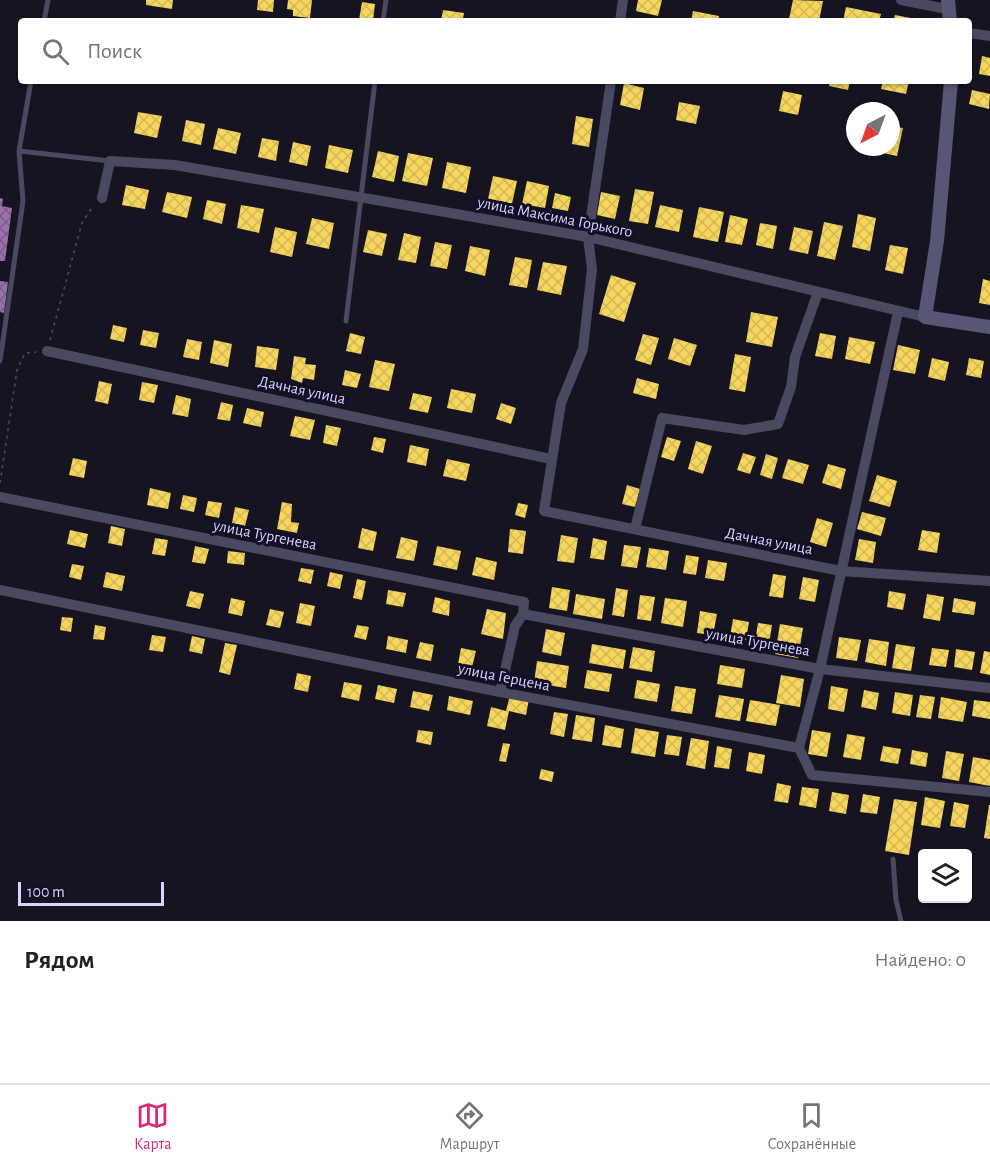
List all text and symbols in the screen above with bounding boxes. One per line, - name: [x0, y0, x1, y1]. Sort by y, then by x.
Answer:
- search box: [18, 18, 972, 84]
- icon: search: [39, 35, 72, 68]
- text: Поиск: [87, 40, 142, 62]
- north arrow: [846, 102, 900, 156]
- street label: улица Максима Горького: [475, 194, 634, 241]
- street label: Дачная улица: [257, 373, 347, 408]
- street label: улица Тургенева: [211, 517, 318, 554]
- street label: Дачная улица: [724, 525, 814, 558]
- street label: улица Тургенева: [704, 625, 811, 660]
- street label: улица Герцена: [456, 660, 551, 695]
- map controls: [918, 849, 972, 903]
- button: layers: [918, 849, 972, 903]
- scale bar: [18, 879, 164, 906]
- text: 100 m: [27, 884, 65, 900]
- text: Рядом: [24, 947, 95, 973]
- text: Найдено: 0: [875, 950, 966, 970]
- tab: Карта: [134, 1099, 172, 1154]
- tab: Маршрут: [440, 1099, 500, 1154]
- tab: Сохранённые: [768, 1099, 856, 1154]

